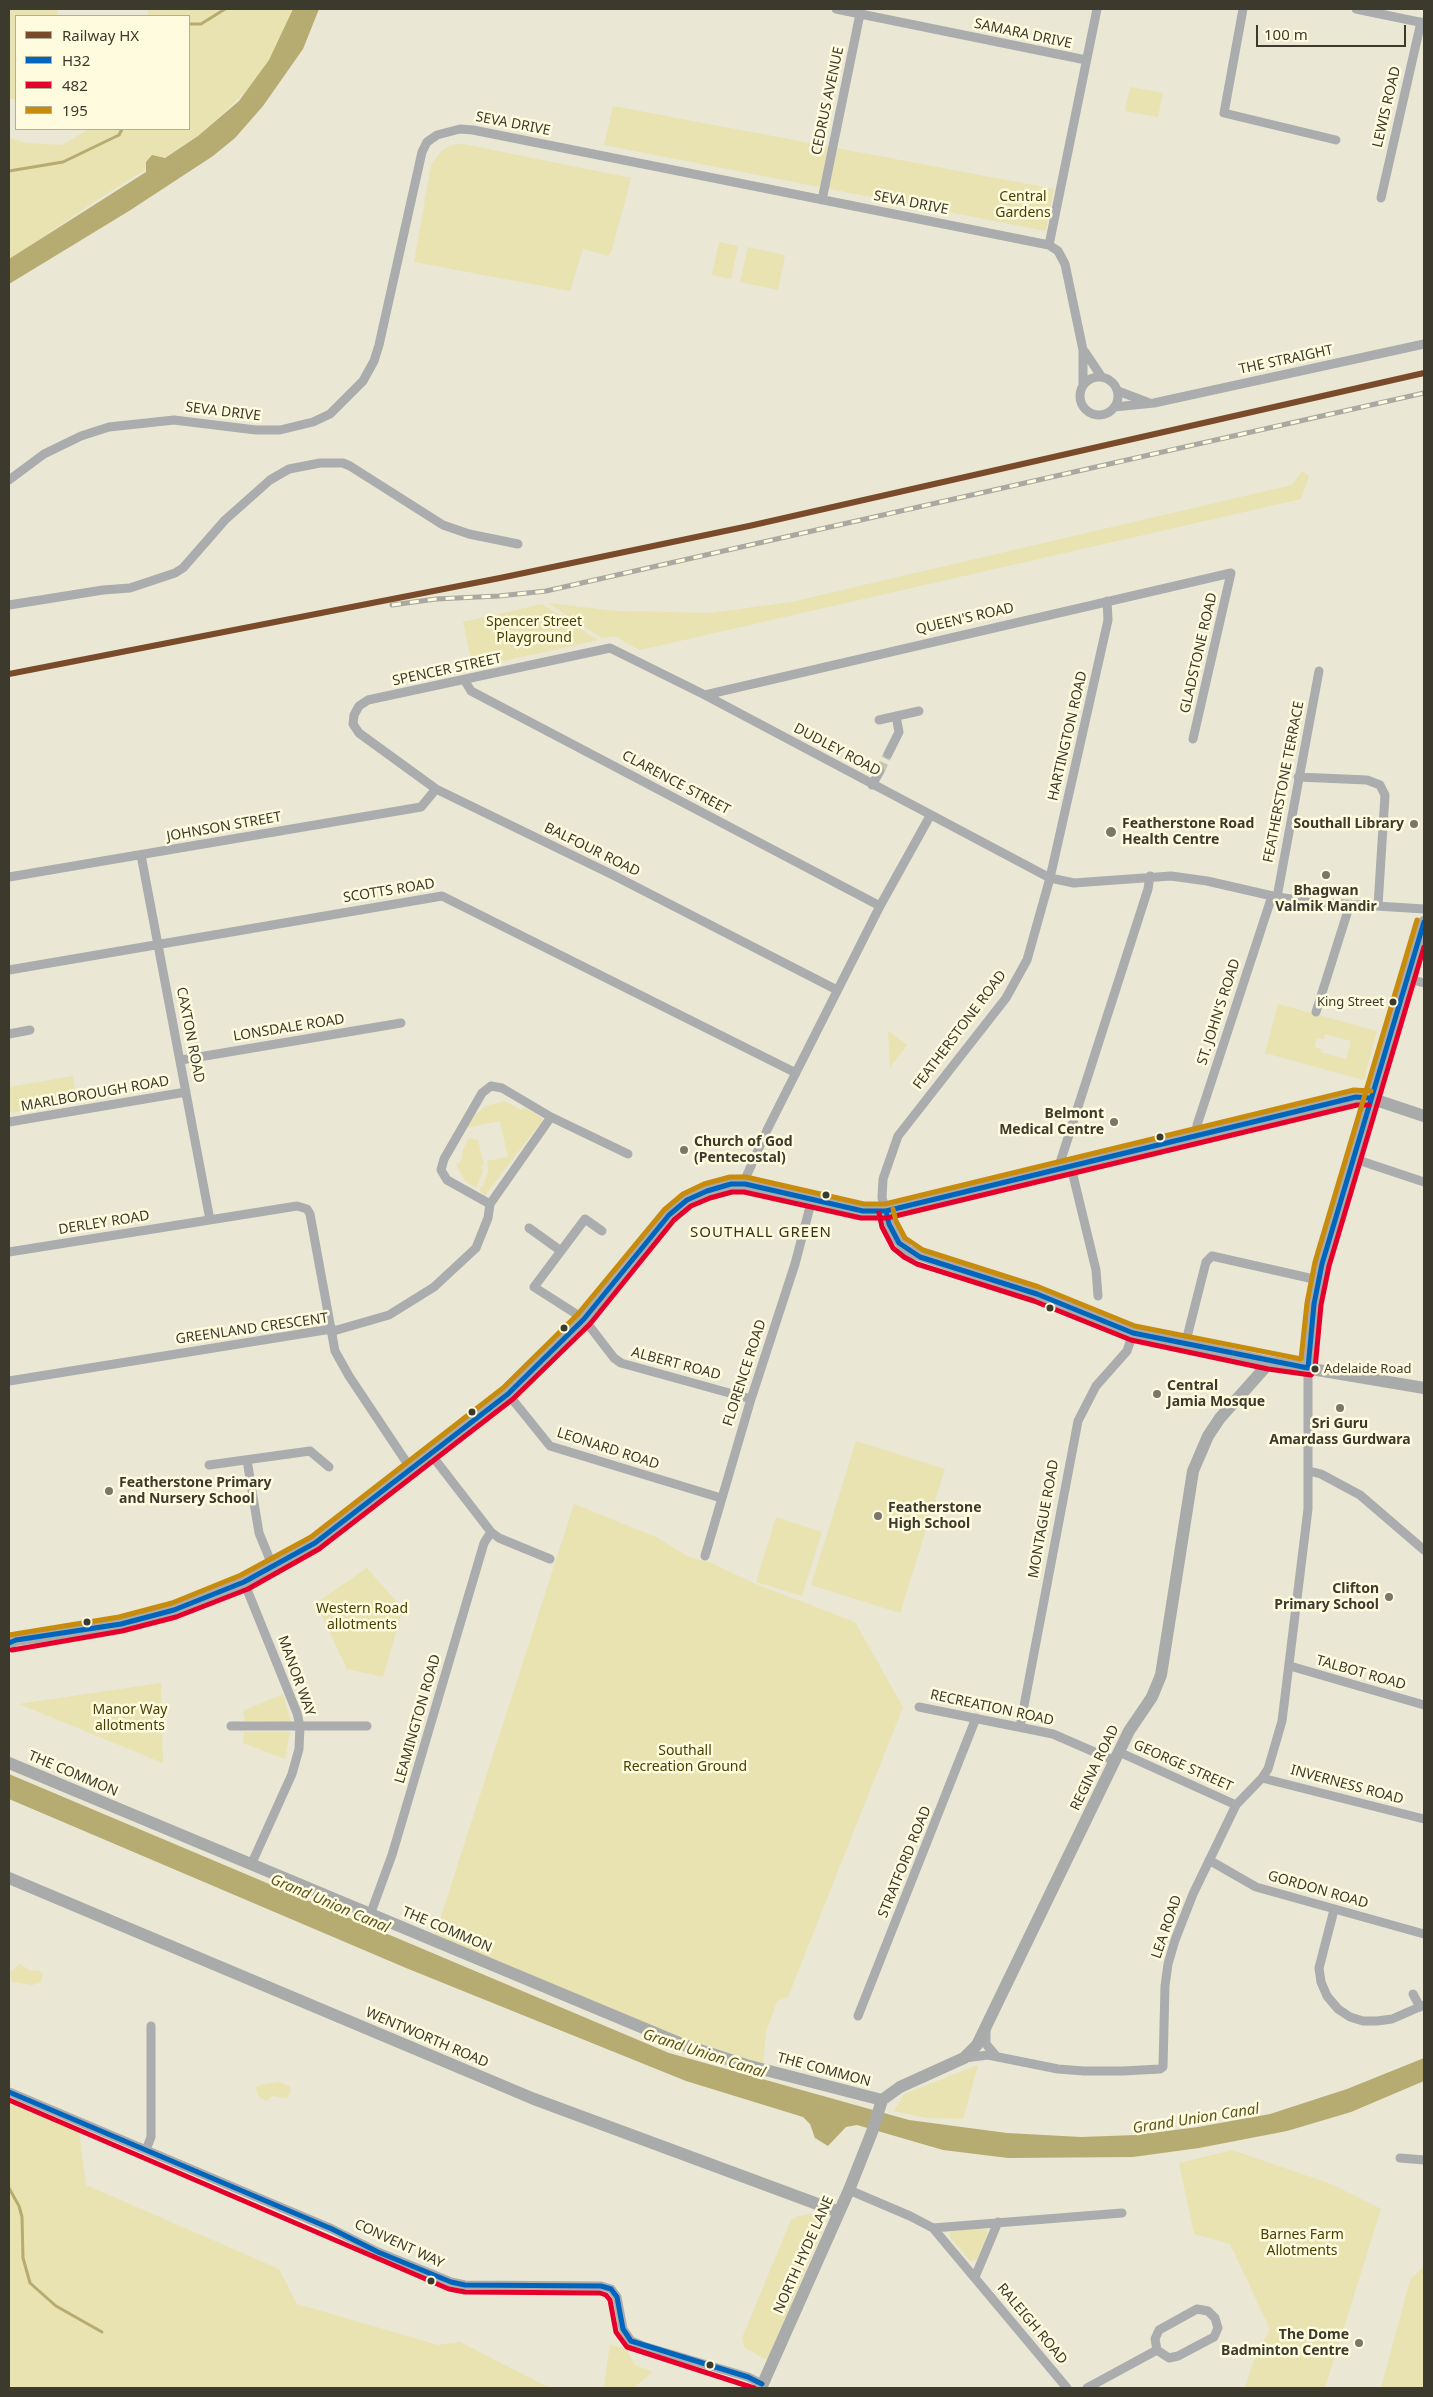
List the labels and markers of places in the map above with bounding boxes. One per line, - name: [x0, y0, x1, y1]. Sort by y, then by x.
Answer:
- place label: Featherstone Road Health Centre: [1122, 816, 1254, 849]
- place label: Southall Library: [1293, 816, 1404, 832]
- marker: Southall Library: [1408, 818, 1420, 830]
- marker: Featherstone Road Health Centre: [1104, 825, 1118, 839]
- marker: Bhagwan Valmik Mandir: [1320, 869, 1332, 881]
- place label: Bhagwan Valmik Mandir: [1275, 883, 1377, 916]
- place label: King Street: [1317, 994, 1384, 1010]
- marker: King Street: [1388, 997, 1398, 1007]
- place label: Belmont Medical Centre: [999, 1106, 1104, 1138]
- marker: Belmont Medical Centre: [1108, 1116, 1120, 1128]
- unlabelled marker: [1155, 1132, 1165, 1142]
- place label: Church of God (Pentecostal): [694, 1134, 793, 1166]
- marker: Church of God (Pentecostal): [678, 1144, 690, 1156]
- unlabelled marker: [821, 1190, 831, 1200]
- unlabelled marker: [1045, 1303, 1055, 1313]
- unlabelled marker: [559, 1323, 569, 1333]
- place label: Adelaide Road: [1324, 1361, 1412, 1377]
- marker: Adelaide Road: [1310, 1364, 1320, 1374]
- place label: Central Jamia Mosque: [1167, 1378, 1265, 1410]
- marker: Central Jamia Mosque: [1151, 1388, 1163, 1400]
- marker: Sri Guru Amardass Gurdwara: [1334, 1402, 1346, 1414]
- unlabelled marker: [467, 1407, 477, 1417]
- place label: Sri Guru Amardass Gurdwara: [1269, 1416, 1411, 1448]
- place label: Featherstone Primary and Nursery School: [119, 1475, 272, 1508]
- marker: Featherstone Primary and Nursery School: [103, 1485, 115, 1497]
- place label: Featherstone High School: [888, 1500, 982, 1532]
- marker: Featherstone High School: [872, 1510, 884, 1522]
- place label: Clifton Primary School: [1274, 1581, 1379, 1614]
- marker: Clifton Primary School: [1383, 1591, 1395, 1603]
- unlabelled marker: [82, 1617, 92, 1627]
- unlabelled marker: [426, 2276, 436, 2286]
- place label: The Dome Badminton Centre: [1221, 2327, 1349, 2360]
- marker: The Dome Badminton Centre: [1353, 2337, 1365, 2349]
- unlabelled marker: [705, 2360, 715, 2370]

